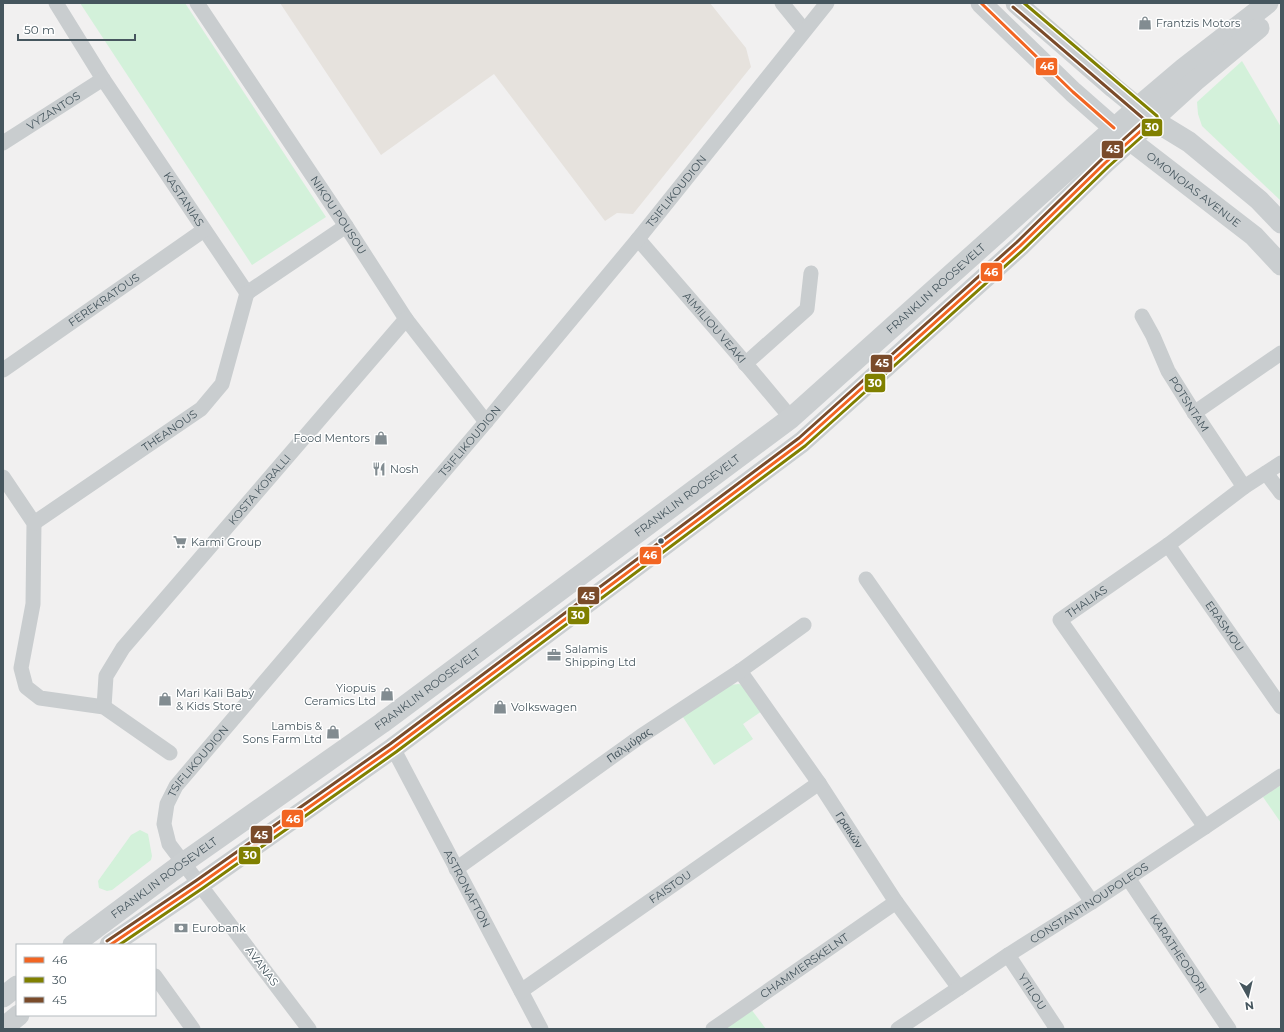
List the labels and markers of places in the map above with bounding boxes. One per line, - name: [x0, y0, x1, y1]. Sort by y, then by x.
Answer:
- shop icon: Frantzis Motors: [1137, 15, 1153, 31]
- place label: Frantzis Motors: [1156, 16, 1241, 30]
- shop icon: Food Mentors: [373, 430, 389, 446]
- place label: Food Mentors: [294, 431, 371, 445]
- restaurant icon: Nosh: [371, 461, 387, 477]
- place label: Nosh: [390, 462, 419, 476]
- supermarket icon: Karmi Group: [172, 534, 188, 550]
- place label: Karmi Group: [191, 535, 262, 549]
- unlabelled marker: [656, 536, 666, 546]
- place label: Salamis Shipping Ltd: [565, 642, 636, 669]
- office icon: Salamis Shipping Ltd: [546, 647, 562, 663]
- place label: Yiopuis Ceramics Ltd: [304, 681, 377, 708]
- place label: Mari Kali Baby & Kids Store: [176, 686, 254, 713]
- shop icon: Yiopuis Ceramics Ltd: [379, 686, 395, 702]
- shop icon: Mari Kali Baby & Kids Store: [157, 691, 173, 707]
- shop icon: Volkswagen: [492, 699, 508, 715]
- place label: Volkswagen: [511, 700, 577, 714]
- place label: Lambis & Sons Farm Ltd: [242, 719, 323, 746]
- shop icon: Lambis & Sons Farm Ltd: [325, 724, 341, 740]
- bank icon: Eurobank: [173, 920, 189, 936]
- place label: Eurobank: [192, 921, 246, 935]

